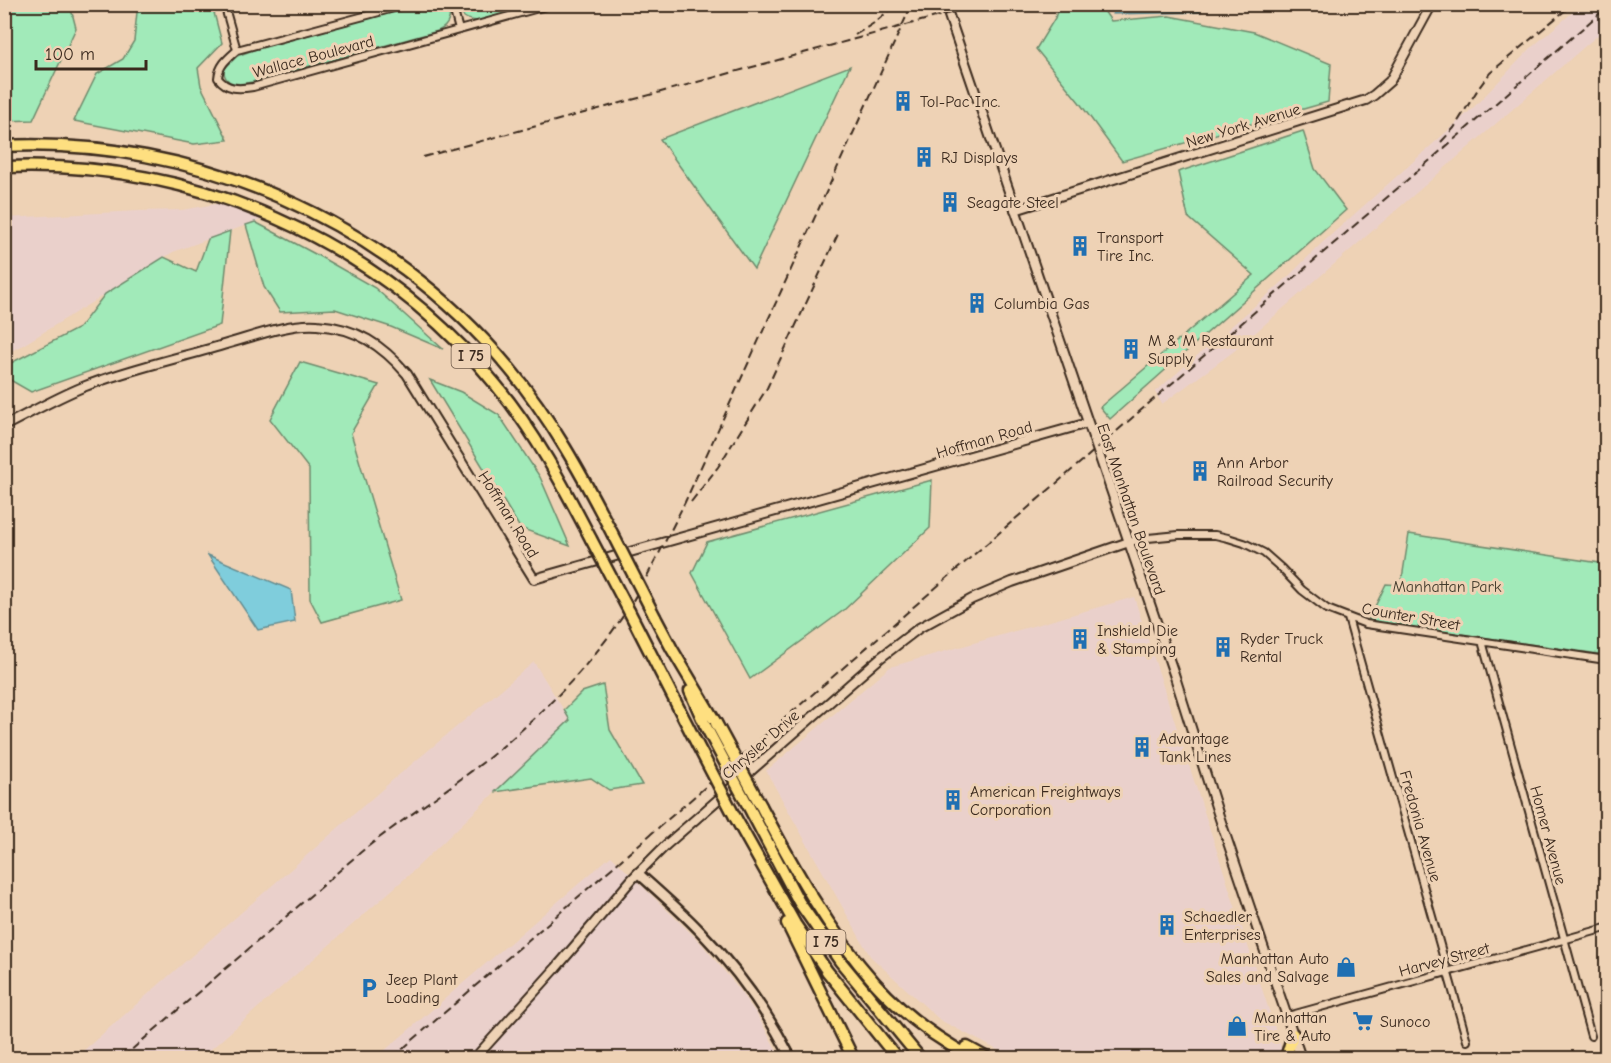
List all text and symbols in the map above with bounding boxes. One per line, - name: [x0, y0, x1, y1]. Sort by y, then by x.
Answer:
- street label: Wallace Boulevard: [251, 32, 376, 82]
- scale bar: [36, 33, 146, 71]
- text: 100 m: [45, 44, 95, 65]
- building icon: Tol-Pac Inc.: [891, 89, 915, 113]
- place label: Tol-Pac Inc.: [920, 93, 1000, 111]
- street label: New York Avenue: [1184, 100, 1303, 152]
- building icon: RJ Displays: [912, 145, 936, 169]
- place label: RJ Displays: [941, 149, 1018, 167]
- building icon: Seagate Steel: [938, 190, 962, 214]
- place label: Seagate Steel: [967, 194, 1059, 212]
- place label: Transport Tire Inc.: [1097, 229, 1163, 265]
- building icon: Transport Tire Inc.: [1068, 234, 1092, 258]
- building icon: Columbia Gas: [965, 291, 989, 315]
- place label: Columbia Gas: [994, 295, 1090, 313]
- place label: M & M Restaurant Supply: [1148, 332, 1274, 368]
- building icon: M & M Restaurant Supply: [1119, 337, 1143, 361]
- road number: I 75: [452, 344, 490, 368]
- street label: Hoffman Road: [934, 418, 1034, 462]
- street label: East Manhattan Boulevard: [1093, 421, 1169, 597]
- place label: Ann Arbor Railroad Security: [1217, 454, 1334, 490]
- building icon: Ann Arbor Railroad Security: [1188, 459, 1212, 483]
- street label: Hoffman Road: [474, 468, 542, 561]
- park label: Manhattan Park: [1392, 578, 1502, 596]
- street label: Counter Street: [1360, 600, 1462, 635]
- place label: Inshield Die & Stamping: [1097, 622, 1178, 658]
- building icon: Inshield Die & Stamping: [1068, 627, 1092, 651]
- place label: Ryder Truck Rental: [1240, 630, 1323, 666]
- building icon: Ryder Truck Rental: [1211, 635, 1235, 659]
- street label: Chrysler Drive: [718, 706, 803, 783]
- place label: Advantage Tank Lines: [1159, 730, 1232, 766]
- building icon: Advantage Tank Lines: [1130, 735, 1154, 759]
- street label: Fredonia Avenue: [1396, 768, 1445, 884]
- place label: American Freightways Corporation: [970, 783, 1121, 819]
- street label: Homer Avenue: [1526, 784, 1570, 887]
- building icon: American Freightways Corporation: [941, 788, 965, 812]
- place label: Schaedler Enterprises: [1184, 908, 1261, 944]
- building icon: Schaedler Enterprises: [1155, 913, 1179, 937]
- road number: I 75: [806, 930, 846, 954]
- street label: Harvey Street: [1397, 939, 1492, 981]
- place label: Manhattan Auto Sales and Salvage: [1206, 950, 1329, 986]
- shop icon: Manhattan Auto Sales and Salvage: [1334, 955, 1358, 979]
- place label: Jeep Plant Loading: [386, 971, 458, 1007]
- parking icon: Jeep Plant Loading: [357, 976, 381, 1000]
- place label: Manhattan Tire & Auto: [1254, 1009, 1331, 1045]
- supermarket icon: Sunoco: [1351, 1009, 1375, 1033]
- place label: Sunoco: [1380, 1013, 1431, 1031]
- shop icon: Manhattan Tire & Auto: [1225, 1014, 1249, 1038]

